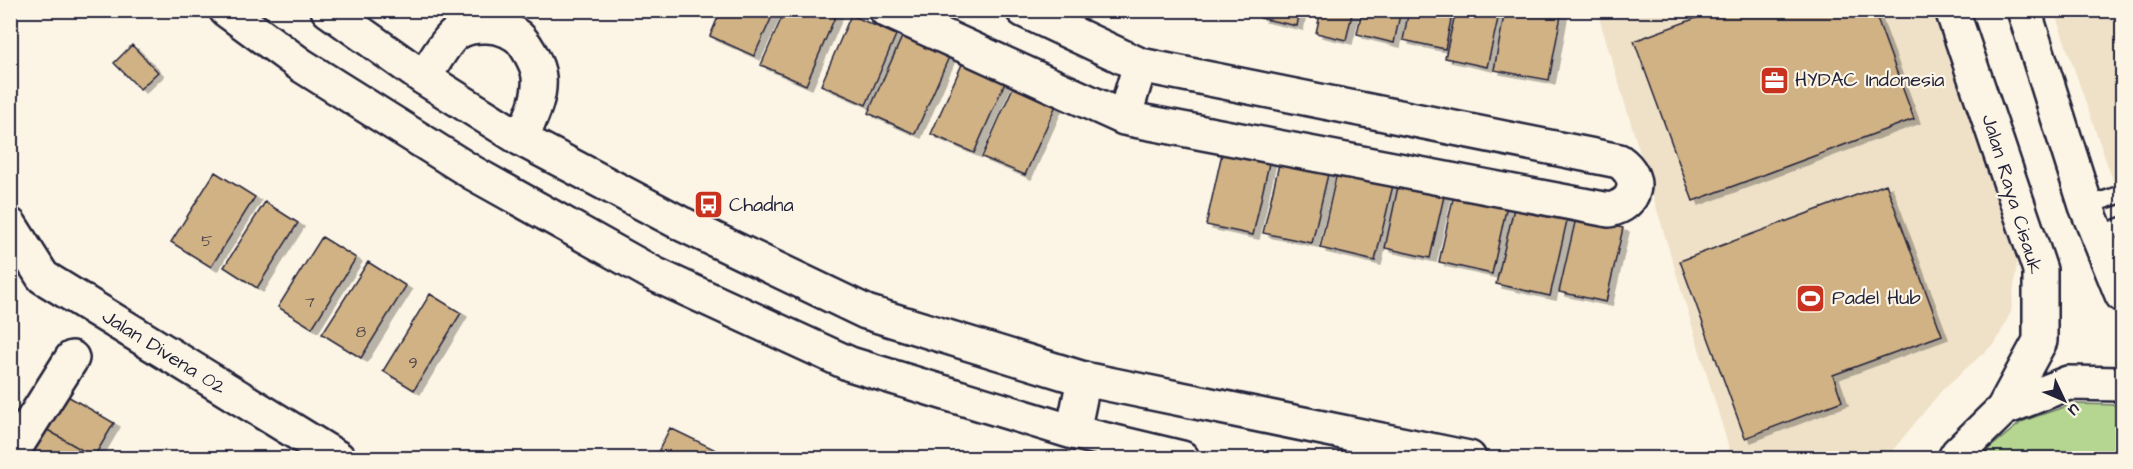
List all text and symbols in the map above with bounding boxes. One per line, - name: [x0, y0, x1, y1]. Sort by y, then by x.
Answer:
- office icon: HYDAC Indonesia: [1758, 64, 1790, 96]
- place label: HYDAC Indonesia: [1795, 66, 1944, 94]
- street label: Jalan Raya Cisauk: [1973, 111, 2050, 278]
- bus stop icon: Chadna: [692, 189, 724, 221]
- place label: Chadna: [729, 191, 794, 219]
- house number: 5: [201, 230, 213, 252]
- sports icon: Padel Hub: [1795, 282, 1827, 314]
- place label: Padel Hub: [1832, 284, 1921, 312]
- house number: 7: [305, 291, 315, 313]
- street label: Jalan Divena 02: [97, 303, 232, 402]
- house number: 8: [356, 321, 366, 343]
- house number: 9: [408, 352, 418, 374]
- north arrow: [2034, 370, 2094, 430]
- text: U: [2063, 399, 2085, 421]

